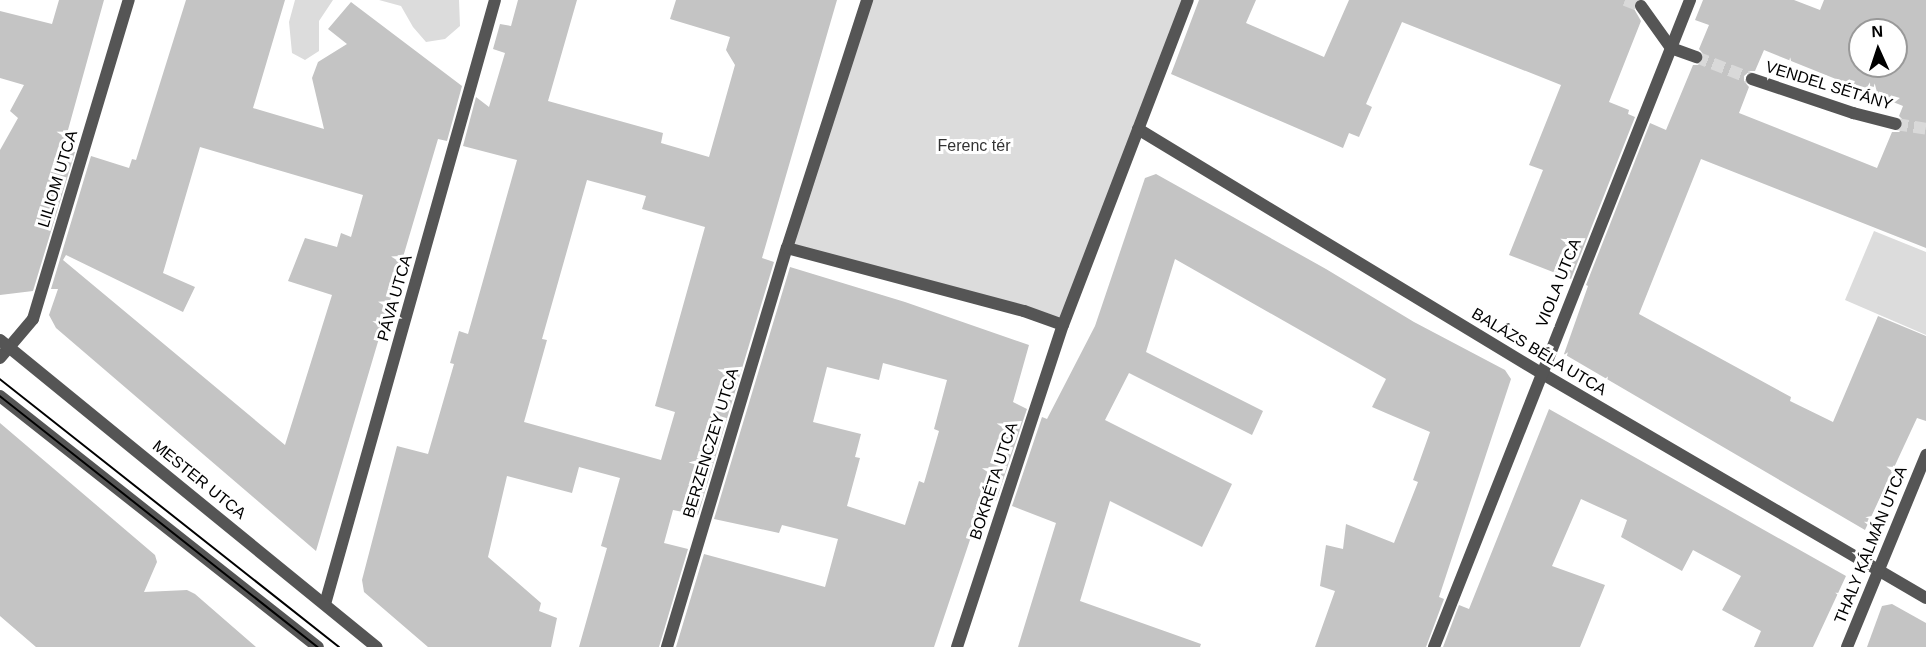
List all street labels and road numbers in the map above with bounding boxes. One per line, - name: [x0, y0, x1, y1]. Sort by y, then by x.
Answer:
- street label: VENDEL SÉTÁNY: [1763, 57, 1895, 115]
- street label: LILIOM UTCA: [34, 128, 82, 230]
- street label: VIOLA UTCA: [1532, 235, 1586, 331]
- street label: PÁVA UTCA: [373, 252, 417, 344]
- street label: BALÁZS BÉLA UTCA: [1468, 304, 1610, 400]
- street label: BERZENCZEY UTCA: [679, 366, 743, 520]
- street label: BOKRÉTA UTCA: [966, 419, 1022, 543]
- street label: MESTER UTCA: [148, 436, 250, 524]
- street label: THALY KÁLMÁN UTCA: [1831, 463, 1911, 627]

